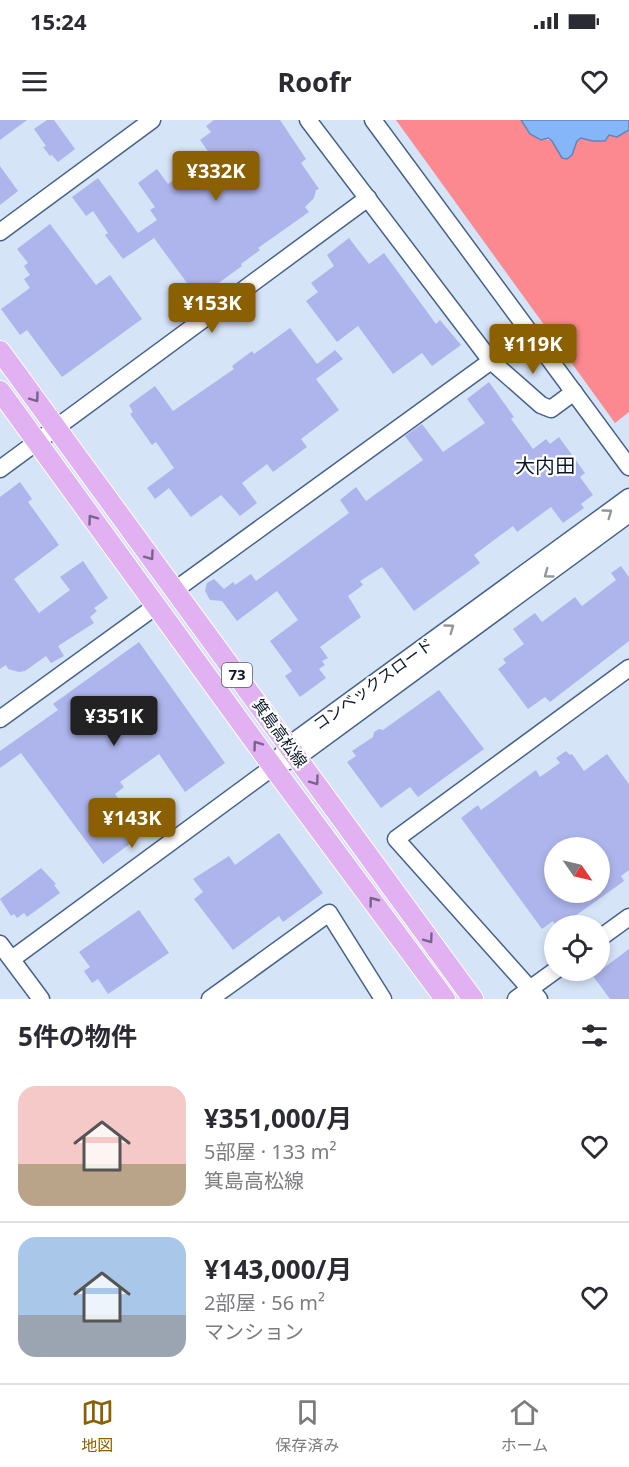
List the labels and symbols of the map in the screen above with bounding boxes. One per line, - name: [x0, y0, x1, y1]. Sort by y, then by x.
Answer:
- pin: ¥332K: [174, 151, 258, 202]
- pin: ¥153K: [170, 283, 254, 334]
- pin: ¥119K: [491, 324, 575, 375]
- one-way arrow: [27, 392, 38, 403]
- district label: 大内田: [515, 452, 575, 479]
- one-way arrow: [601, 509, 612, 520]
- one-way arrow: [89, 515, 100, 526]
- one-way arrow: [143, 549, 154, 560]
- one-way arrow: [543, 567, 554, 578]
- one-way arrow: [443, 624, 454, 635]
- street label: コンベックスロード: [308, 633, 438, 735]
- road number: 73: [222, 663, 252, 687]
- street label: 箕島高松線: [248, 694, 312, 772]
- pin: ¥351K: [72, 696, 156, 747]
- one-way arrow: [253, 740, 264, 751]
- one-way arrow: [308, 774, 319, 785]
- pin: ¥143K: [90, 798, 174, 849]
- north arrow: [544, 837, 610, 903]
- one-way arrow: [369, 897, 380, 908]
- one-way arrow: [422, 932, 433, 943]

